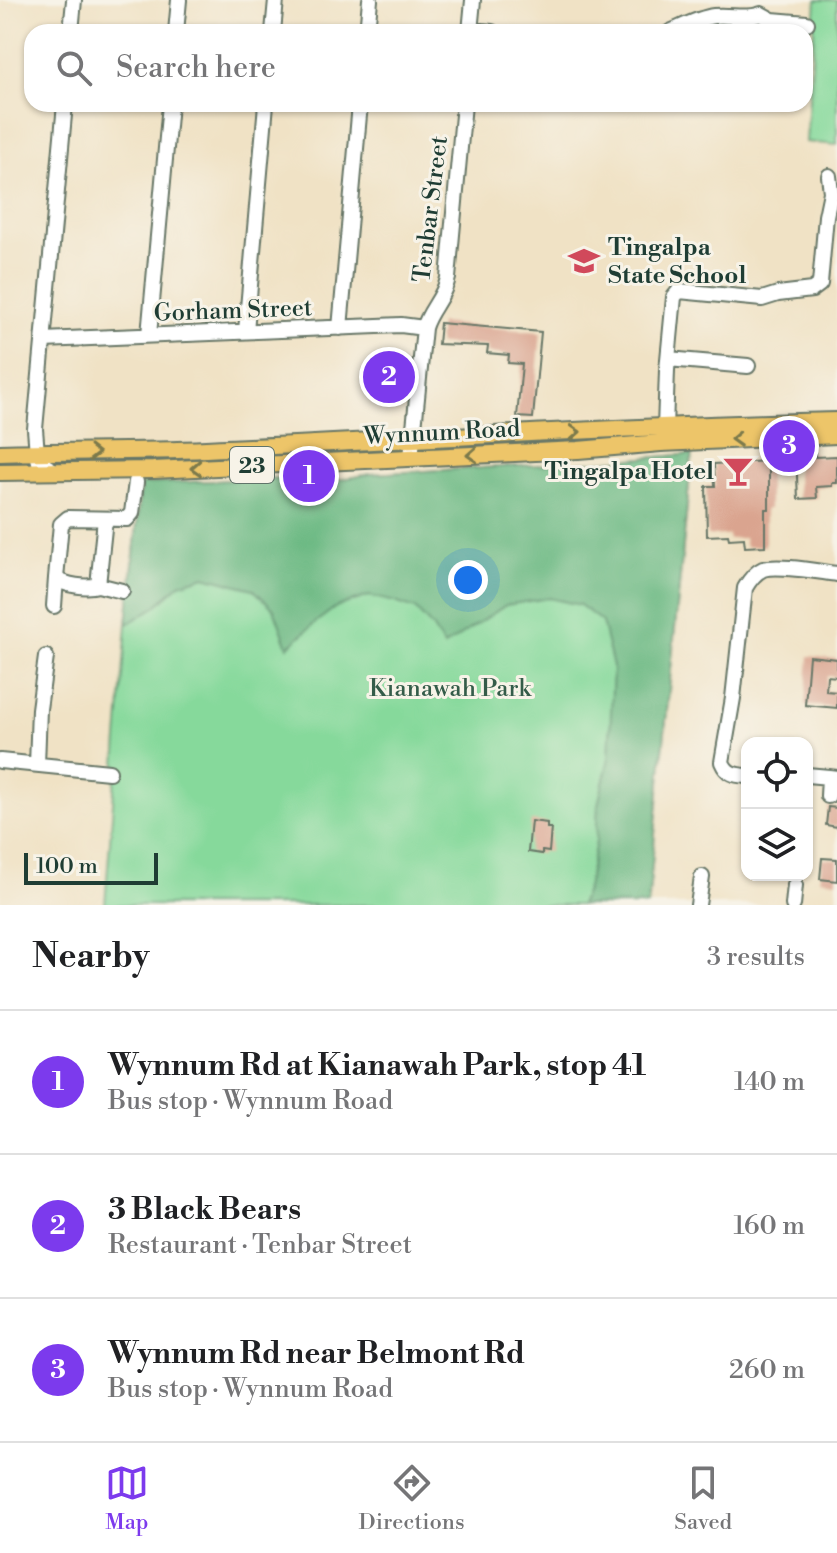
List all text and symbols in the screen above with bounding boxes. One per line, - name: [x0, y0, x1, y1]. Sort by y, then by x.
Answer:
- search box: [24, 24, 813, 112]
- icon: search: [52, 46, 96, 90]
- text: Search here: [116, 49, 276, 87]
- street label: Tenbar Street: [407, 134, 455, 284]
- place label: Tingalpa State School: [608, 233, 746, 291]
- school or university icon: Tingalpa State School: [567, 244, 601, 278]
- street label: Gorham Street: [153, 293, 313, 329]
- pin: 2: [363, 347, 415, 407]
- street label: Wynnum Road: [362, 414, 522, 452]
- pin: 3: [763, 416, 815, 476]
- one-way arrow: [569, 423, 582, 440]
- one-way arrow: [729, 431, 742, 448]
- one-way arrow: [88, 444, 101, 461]
- pin: 1: [283, 446, 335, 506]
- one-way arrow: [465, 446, 478, 463]
- road number: 23: [230, 447, 274, 483]
- bar icon: Tingalpa Hotel: [721, 454, 755, 488]
- place label: Tingalpa Hotel: [544, 457, 714, 487]
- one-way arrow: [189, 459, 202, 476]
- your location: [448, 560, 488, 600]
- park label: Kianawah Park: [369, 674, 532, 704]
- map controls: [741, 737, 813, 881]
- button: locate: [741, 737, 813, 809]
- button: layers: [741, 809, 813, 881]
- scale bar: [24, 849, 158, 885]
- text: 100 m: [36, 853, 98, 880]
- text: Nearby: [32, 936, 150, 978]
- text: 3 results: [707, 941, 805, 973]
- text: Wynnum Rd at Kianawah Park, stop 41: [108, 1047, 646, 1085]
- text: 1: [52, 1066, 64, 1098]
- text: 140 m: [734, 1066, 805, 1098]
- text: Bus stop · Wynnum Road: [108, 1085, 393, 1117]
- text: 3 Black Bears: [108, 1191, 301, 1229]
- text: 2: [50, 1210, 66, 1242]
- text: 160 m: [734, 1210, 805, 1242]
- text: Restaurant · Tenbar Street: [108, 1229, 412, 1261]
- text: Wynnum Rd near Belmont Rd: [108, 1335, 525, 1373]
- text: 3: [50, 1354, 66, 1386]
- text: 260 m: [729, 1354, 805, 1386]
- text: Bus stop · Wynnum Road: [108, 1373, 393, 1405]
- tab: Map: [105, 1461, 149, 1536]
- tab: Directions: [359, 1461, 465, 1536]
- tab: Saved: [674, 1461, 732, 1536]

